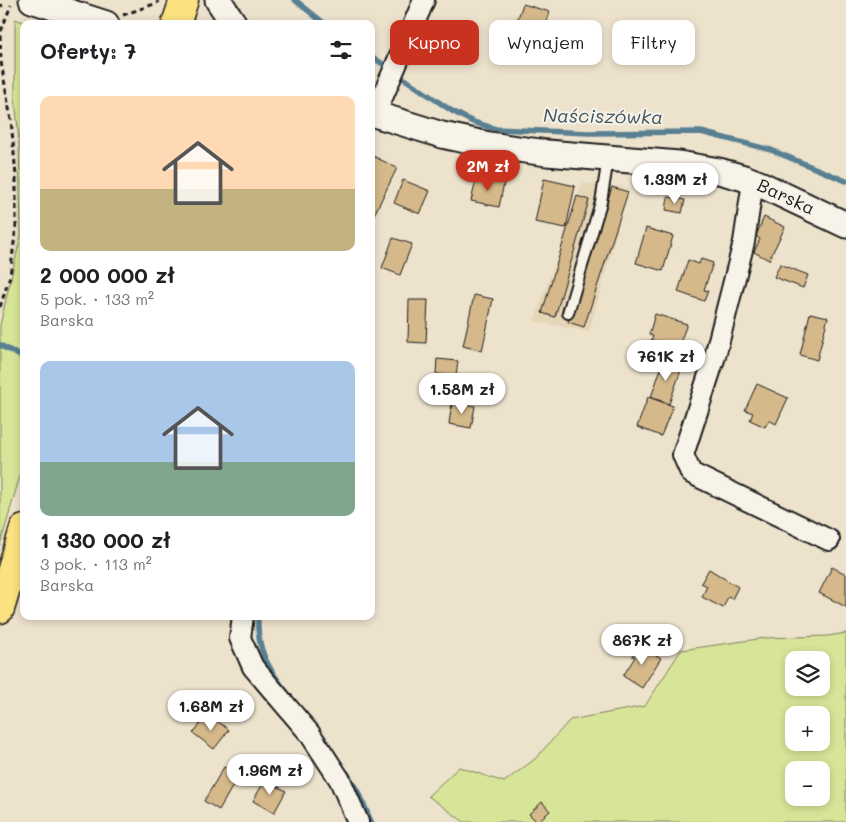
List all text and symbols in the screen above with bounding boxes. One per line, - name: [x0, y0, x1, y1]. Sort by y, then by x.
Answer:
- chip: Kupno: [390, 20, 479, 65]
- chip: Wynajem: [489, 20, 602, 65]
- chip: Filtry: [612, 20, 695, 65]
- icon: filters: [327, 36, 355, 64]
- text: Oferty: 7: [40, 37, 136, 64]
- water label: Naściszówka: [543, 102, 663, 129]
- icon: home: [153, 128, 243, 218]
- pin: 2M zł: [453, 150, 523, 192]
- text: 2M zł: [467, 155, 509, 176]
- pin: 1.33M zł: [623, 162, 727, 205]
- text: 1.33M zł: [643, 168, 707, 189]
- street label: Barska: [754, 172, 819, 220]
- text: 2 000 000 zł: [40, 261, 175, 288]
- text: 5 pok. · 133 m²: [40, 288, 154, 309]
- text: Barska: [40, 309, 94, 330]
- pin: 761K zł: [620, 340, 712, 382]
- text: 761K zł: [638, 345, 694, 366]
- pin: 1.58M zł: [410, 372, 514, 415]
- text: 1.58M zł: [430, 378, 494, 399]
- icon: home: [153, 393, 243, 483]
- text: 1 330 000 zł: [40, 526, 171, 553]
- text: 3 pok. · 113 m²: [40, 553, 152, 574]
- text: Barska: [40, 574, 94, 595]
- pin: 867K zł: [596, 624, 688, 666]
- text: 867K zł: [612, 629, 672, 650]
- map controls: [785, 651, 830, 806]
- button: layers: [785, 651, 830, 696]
- pin: 1.68M zł: [159, 690, 263, 732]
- text: 1.68M zł: [178, 695, 244, 716]
- button: +: [785, 706, 830, 751]
- pin: 1.96M zł: [218, 754, 322, 796]
- text: 1.96M zł: [238, 759, 302, 780]
- button: −: [785, 761, 830, 806]

